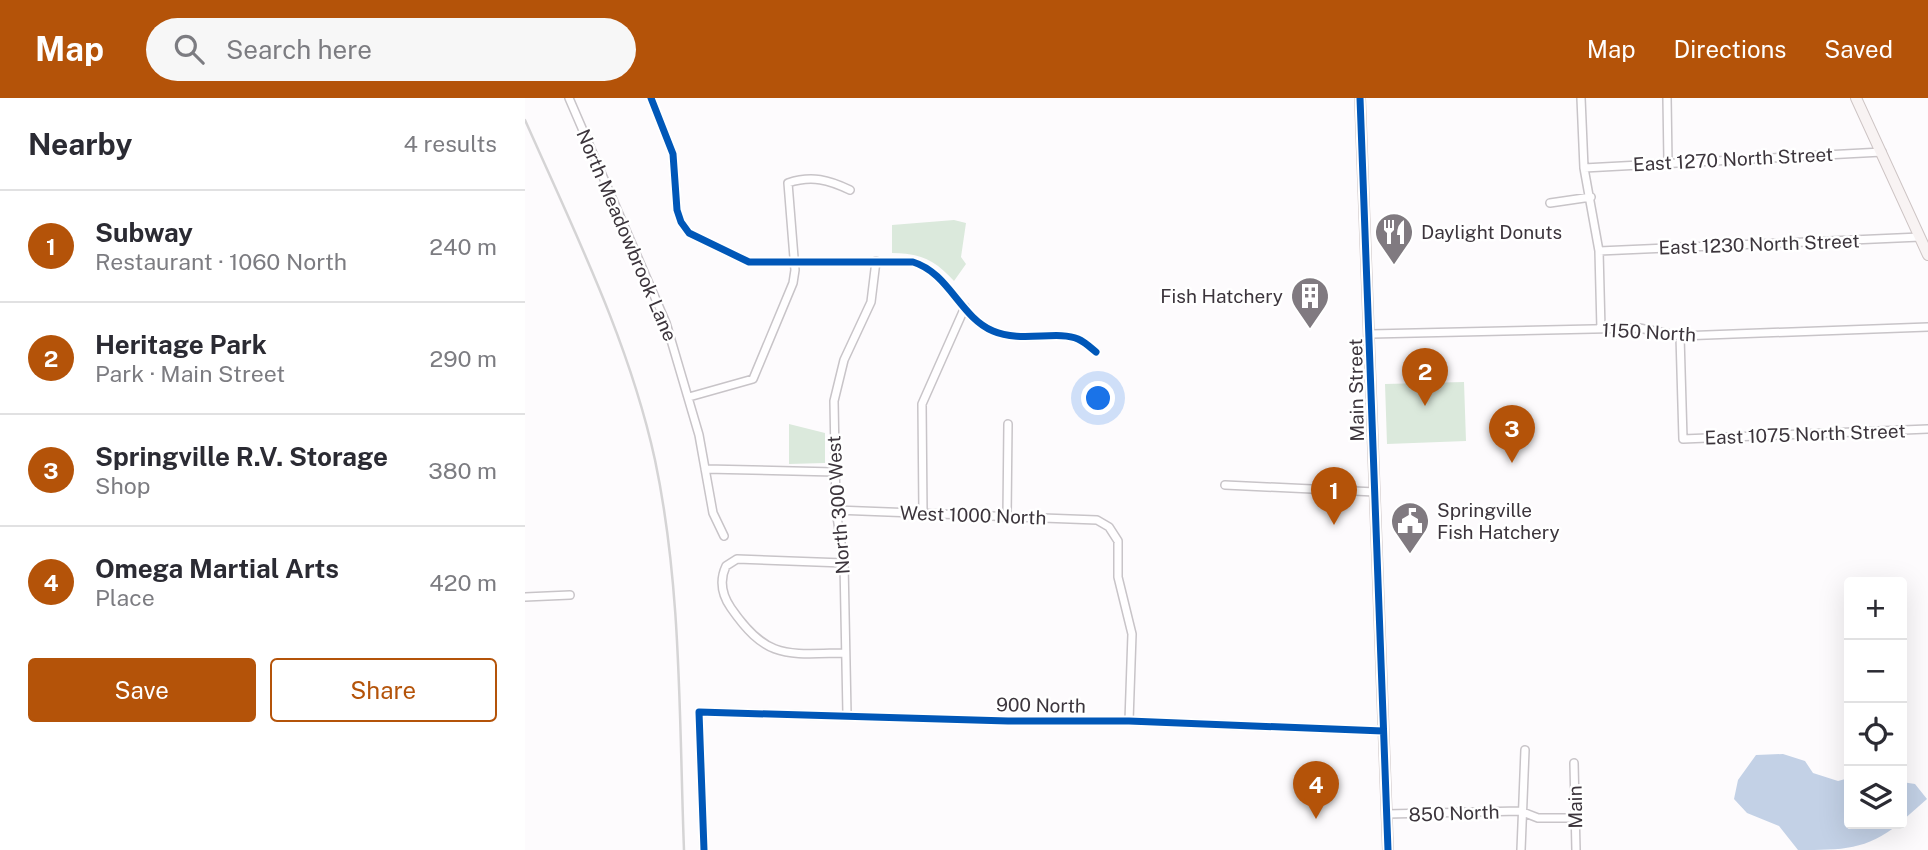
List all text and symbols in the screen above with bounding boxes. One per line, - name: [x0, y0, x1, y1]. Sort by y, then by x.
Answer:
- search box: [146, 18, 636, 81]
- text: Map: [35, 30, 104, 68]
- icon: search: [170, 30, 208, 68]
- text: Search here: [226, 34, 372, 65]
- text: Map: [1587, 35, 1636, 63]
- text: Directions: [1674, 35, 1786, 63]
- text: Saved: [1824, 35, 1893, 63]
- text: Nearby: [28, 126, 132, 162]
- street label: North Meadowbrook Lane: [572, 126, 682, 344]
- text: 4 results: [403, 130, 497, 157]
- street label: East 1270 North Street: [1632, 143, 1834, 175]
- restaurant icon: Daylight Donuts: [1373, 211, 1415, 266]
- text: Subway: [95, 217, 193, 248]
- place label: Daylight Donuts: [1421, 221, 1562, 243]
- street label: East 1230 North Street: [1658, 229, 1860, 259]
- text: 1: [46, 233, 56, 260]
- text: 240 m: [429, 233, 497, 260]
- text: Restaurant · 1060 North: [95, 248, 347, 275]
- building icon: Fish Hatchery: [1289, 275, 1331, 330]
- place label: Fish Hatchery: [1160, 285, 1283, 307]
- street label: 1150 North: [1601, 319, 1697, 345]
- text: Heritage Park: [95, 329, 267, 360]
- street label: Main Street: [1344, 338, 1368, 442]
- text: 2: [44, 345, 58, 372]
- text: 290 m: [430, 345, 497, 372]
- pin: 2: [1402, 348, 1448, 406]
- text: Park · Main Street: [95, 360, 285, 387]
- your location: [1081, 381, 1115, 415]
- pin: 3: [1489, 405, 1535, 463]
- street label: East 1075 North Street: [1704, 419, 1906, 449]
- street label: North 300 West: [822, 435, 854, 575]
- text: Springville R.V. Storage: [95, 441, 388, 472]
- text: 3: [43, 457, 59, 484]
- text: 380 m: [428, 457, 497, 484]
- pin: 1: [1311, 467, 1357, 525]
- text: Shop: [95, 472, 150, 499]
- place label: Springville Fish Hatchery: [1437, 499, 1560, 543]
- public building icon: Springville Fish Hatchery: [1389, 500, 1431, 555]
- street label: West 1000 North: [899, 501, 1047, 529]
- text: Omega Martial Arts: [95, 553, 339, 584]
- text: 4: [43, 569, 59, 596]
- text: 420 m: [429, 569, 497, 596]
- map controls: [1844, 577, 1907, 829]
- button: +: [1844, 577, 1907, 640]
- text: Place: [95, 584, 155, 611]
- button: −: [1844, 640, 1907, 703]
- button: Save: [28, 658, 256, 722]
- button: Share: [270, 658, 497, 722]
- street label: 900 North: [996, 693, 1086, 717]
- button: locate: [1844, 703, 1907, 766]
- pin: 4: [1293, 761, 1339, 819]
- button: layers: [1844, 766, 1907, 829]
- street label: Main: [1564, 785, 1586, 829]
- street label: 850 North: [1408, 800, 1500, 826]

